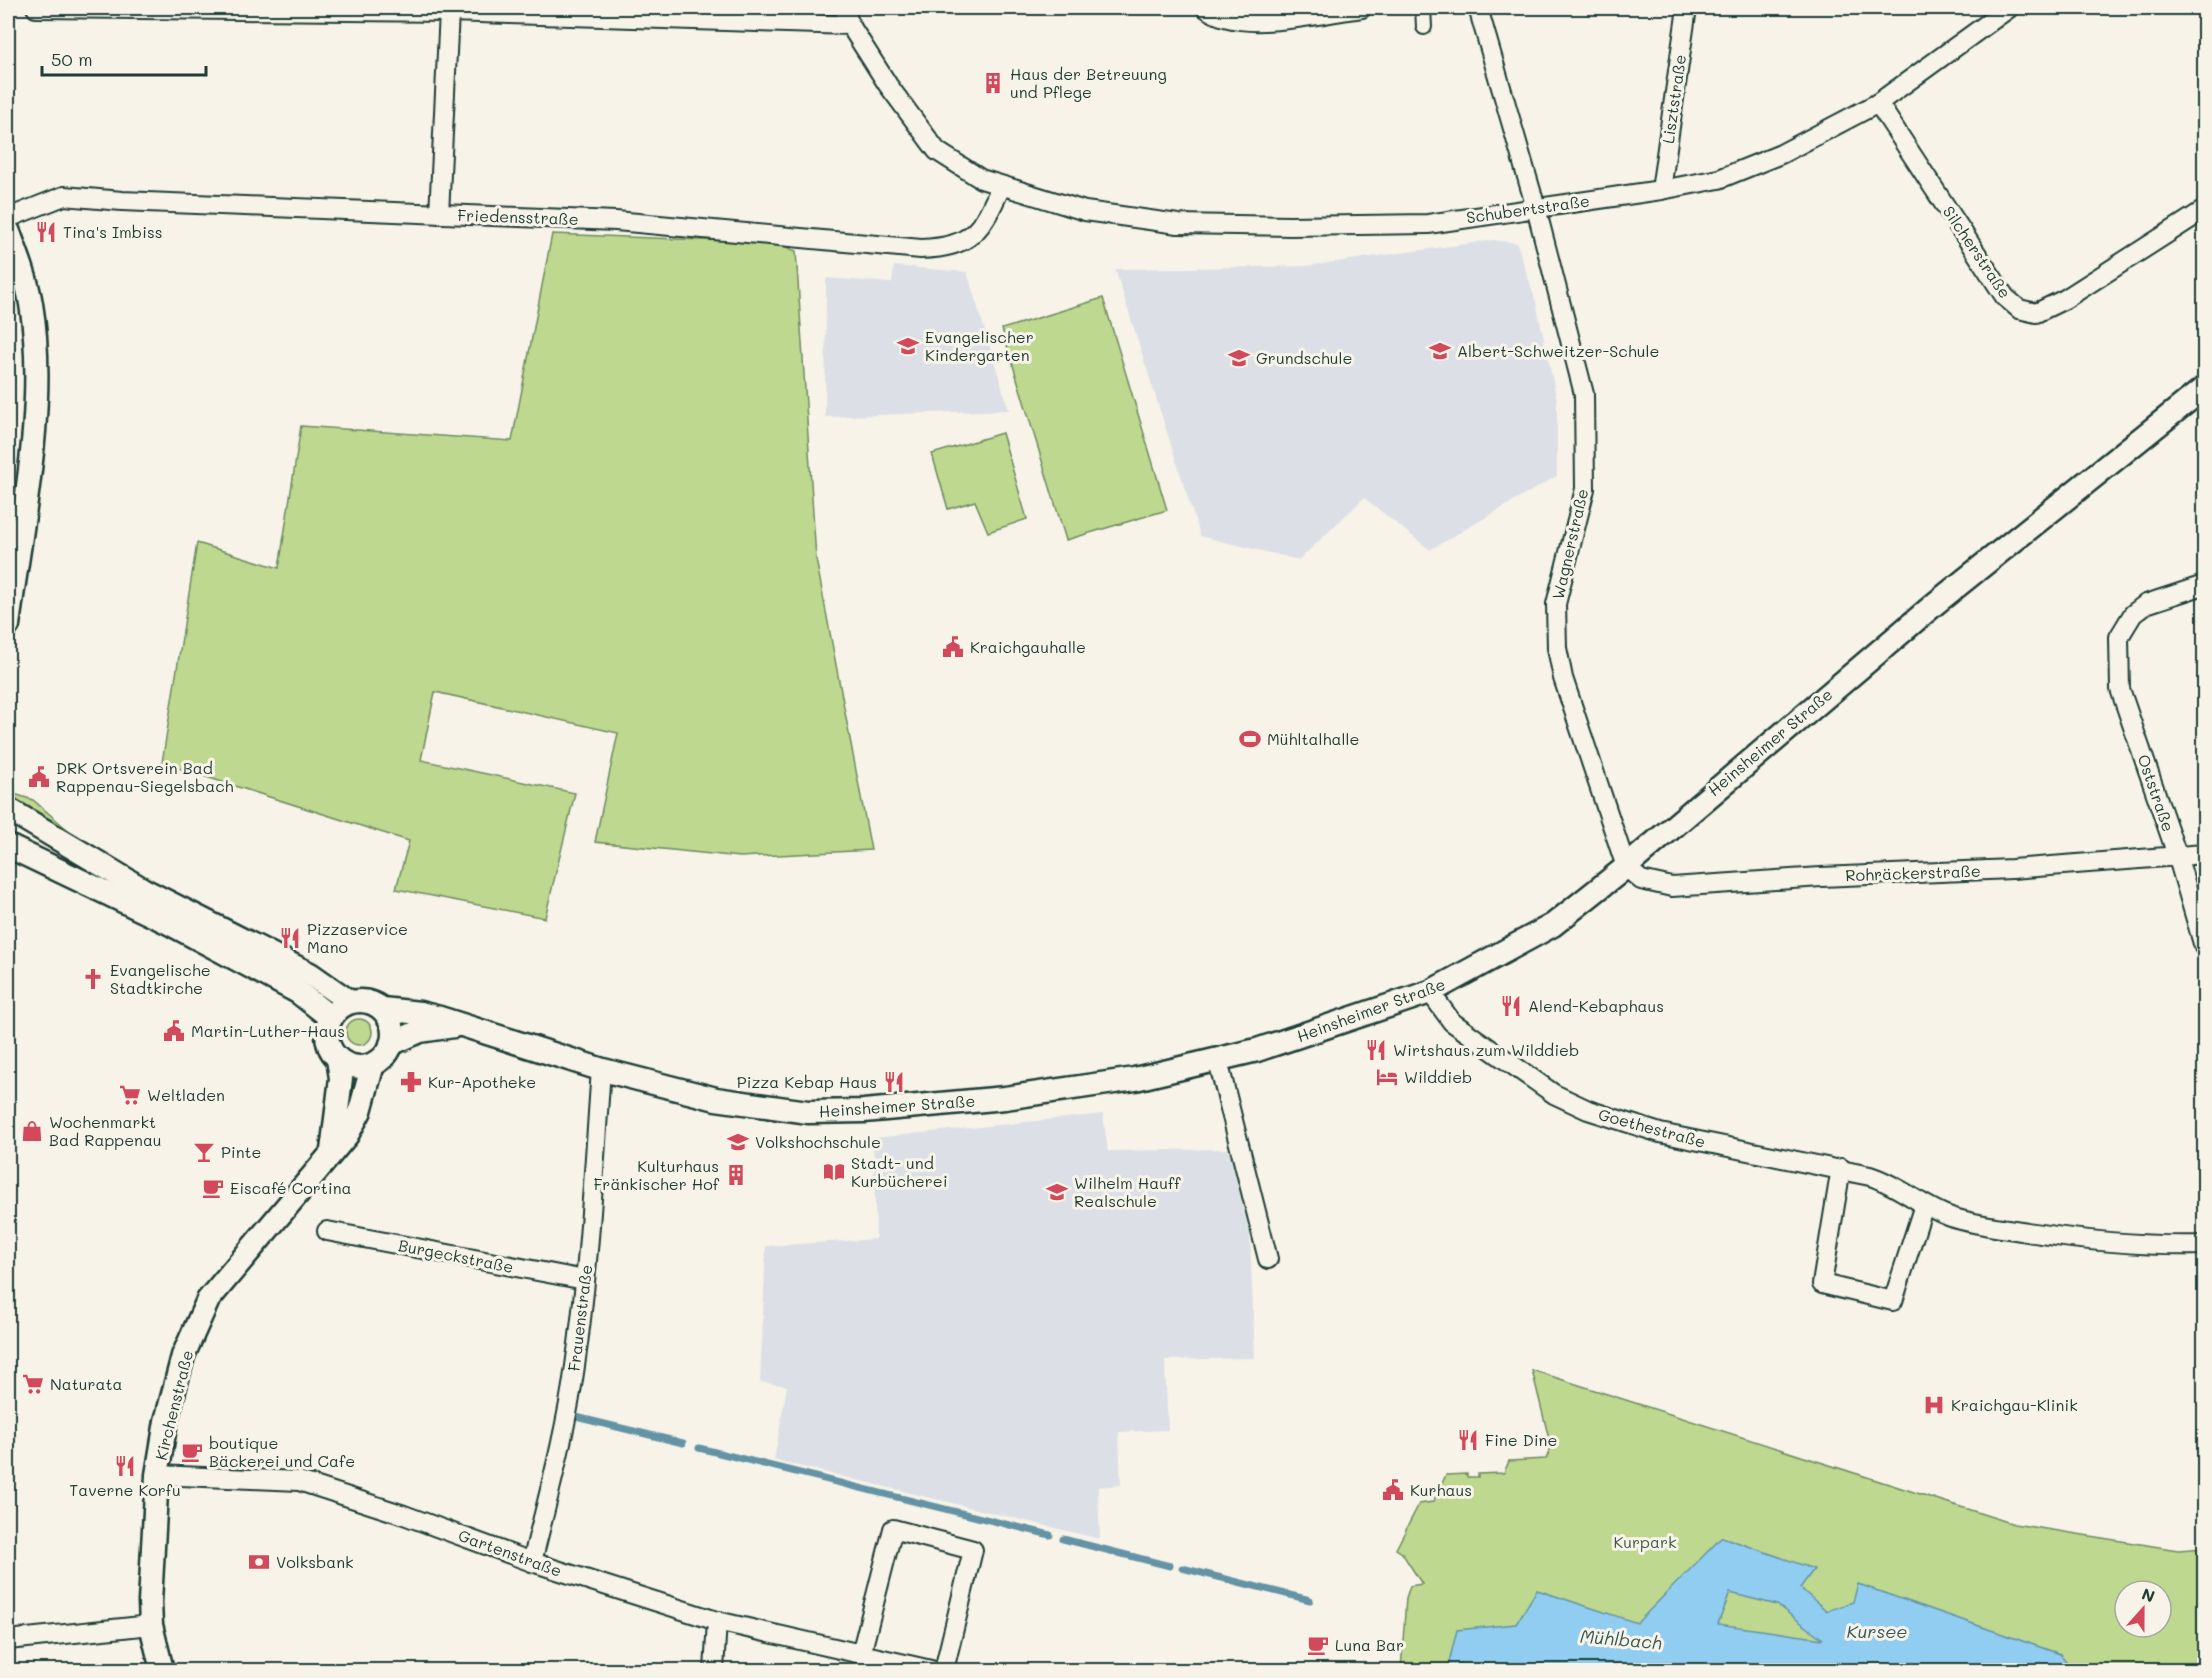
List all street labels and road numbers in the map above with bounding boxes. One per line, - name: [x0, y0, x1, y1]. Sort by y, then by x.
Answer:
- street label: Lisztstraße: [1657, 53, 1690, 145]
- street label: Schubertstraße: [1465, 189, 1591, 228]
- street label: Silcherstraße: [1939, 201, 2016, 302]
- street label: Friedensstraße: [457, 204, 579, 229]
- street label: Wagnerstraße: [1547, 486, 1592, 601]
- street label: Heinsheimer Straße: [1703, 683, 1836, 800]
- street label: Oststraße: [2133, 751, 2179, 834]
- street label: Rohräckerstraße: [1845, 860, 1981, 885]
- street label: Heinsheimer Straße: [1294, 973, 1448, 1046]
- street label: Heinsheimer Straße: [818, 1090, 976, 1121]
- street label: Goethestraße: [1596, 1103, 1708, 1152]
- street label: Burgeckstraße: [397, 1234, 515, 1277]
- street label: Frauenstraße: [563, 1263, 596, 1372]
- street label: Kirchenstraße: [150, 1348, 197, 1462]
- street label: Gartenstraße: [456, 1524, 565, 1581]

